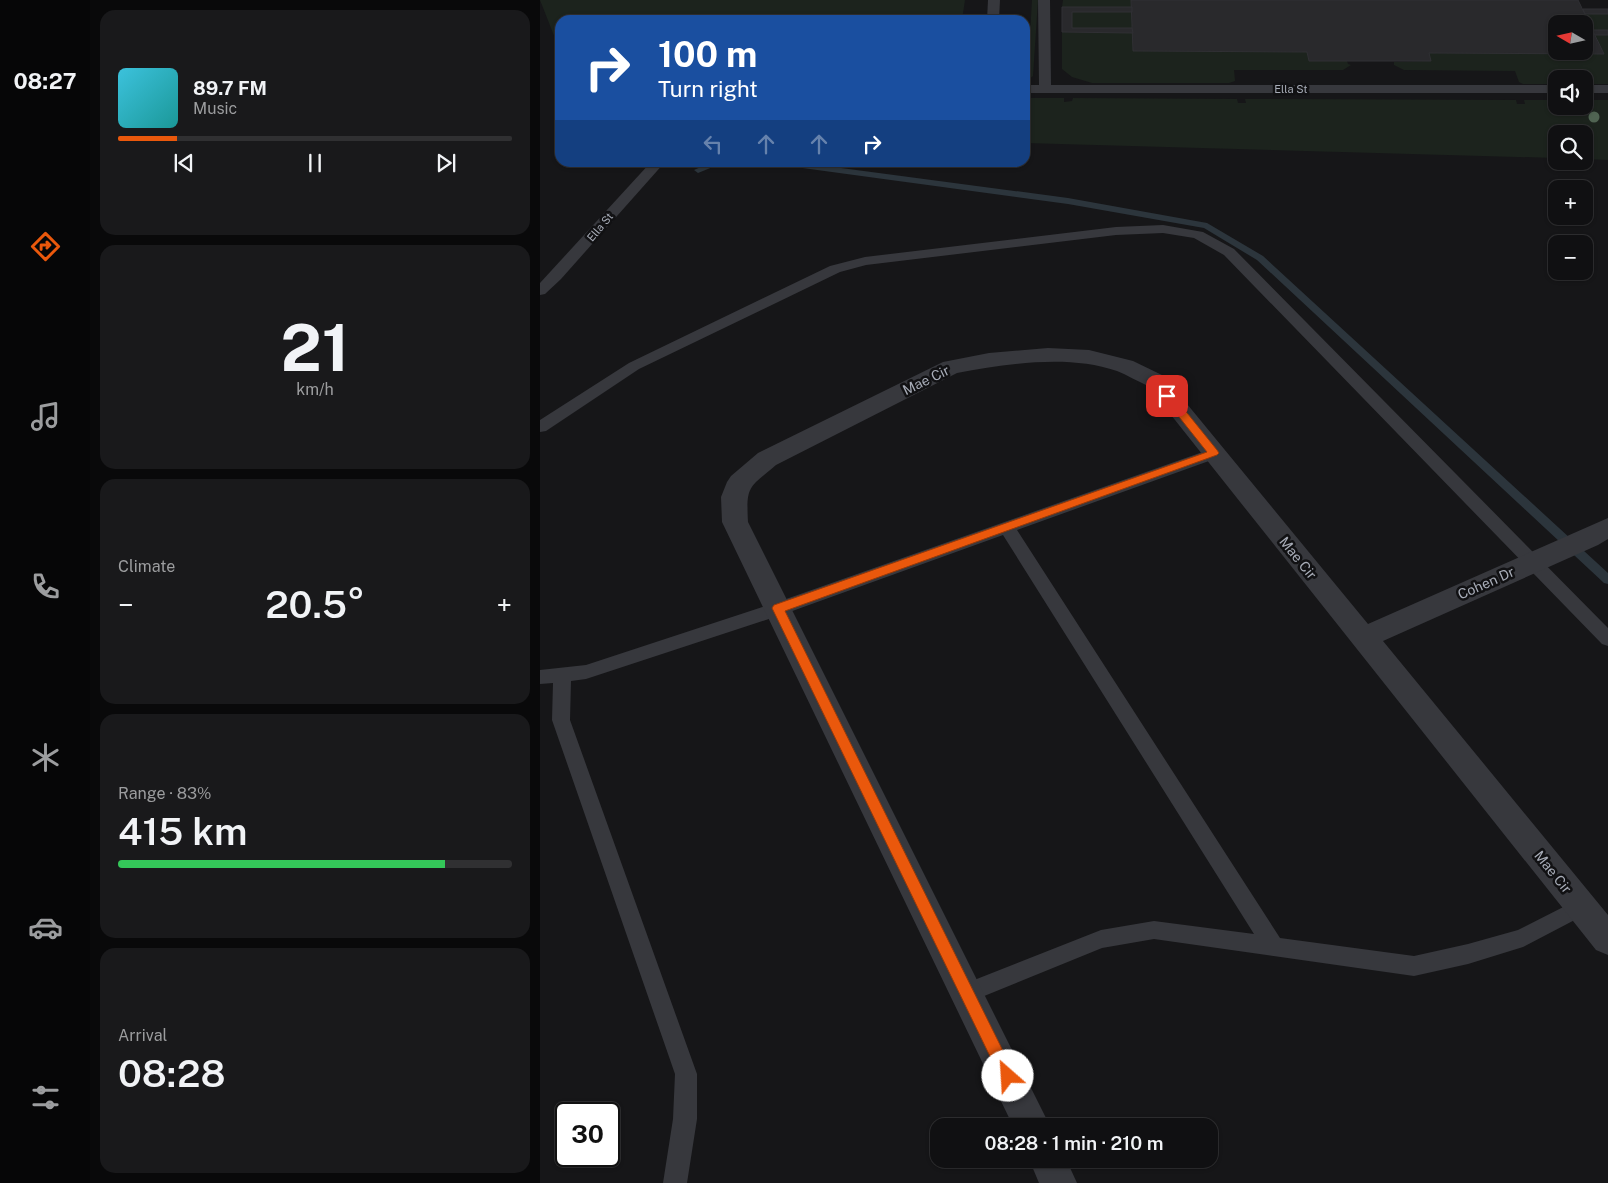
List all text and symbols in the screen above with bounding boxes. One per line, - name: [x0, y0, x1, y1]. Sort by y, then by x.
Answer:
- north arrow: [1548, 15, 1592, 60]
- map controls: [1548, 15, 1593, 280]
- text: 100 m: [658, 34, 757, 75]
- icon: right: [575, 35, 640, 100]
- text: 08:27: [14, 68, 76, 94]
- button: sound: [1548, 70, 1593, 115]
- text: Turn right: [658, 76, 758, 102]
- text: 89.7 FM: [193, 77, 267, 99]
- street label: Ella St: [1274, 83, 1308, 95]
- text: Music: [193, 99, 237, 118]
- button: search: [1548, 125, 1593, 170]
- icon: left: [699, 130, 727, 158]
- icon: ahead: [752, 130, 780, 158]
- icon: ahead: [805, 130, 833, 158]
- icon: right: [858, 130, 886, 158]
- icon: previous: [170, 149, 198, 177]
- icon: pause: [301, 149, 329, 177]
- icon: next: [432, 149, 460, 177]
- button: +: [1548, 180, 1593, 225]
- street label: Ella St: [585, 210, 615, 244]
- icon: directions: [28, 229, 63, 264]
- button: −: [1548, 235, 1593, 280]
- text: 21: [280, 309, 350, 386]
- street label: Mae Cir: [900, 362, 952, 398]
- pin: [1146, 375, 1188, 417]
- text: km/h: [296, 380, 334, 399]
- icon: arrive: [1153, 382, 1181, 410]
- icon: music: [28, 399, 63, 434]
- street label: Mae Cir: [1276, 534, 1320, 582]
- text: Climate: [118, 557, 175, 576]
- street label: Cohen Dr: [1455, 563, 1517, 603]
- icon: phone: [28, 569, 63, 604]
- text: 20.5°: [265, 582, 365, 627]
- text: −: [118, 588, 134, 621]
- text: +: [496, 588, 512, 621]
- icon: climate: [28, 740, 63, 775]
- text: Range · 83%: [118, 784, 212, 803]
- text: 415 km: [118, 809, 248, 854]
- street label: Mae Cir: [1531, 848, 1575, 896]
- icon: car: [28, 910, 63, 945]
- text: Arrival: [118, 1026, 167, 1045]
- position arrow: [981, 1049, 1033, 1101]
- text: 08:28: [118, 1051, 226, 1096]
- icon: filters: [28, 1080, 63, 1115]
- speed limit sign: 30: [555, 1102, 620, 1167]
- text: 08:28 · 1 min · 210 m: [985, 1132, 1163, 1154]

